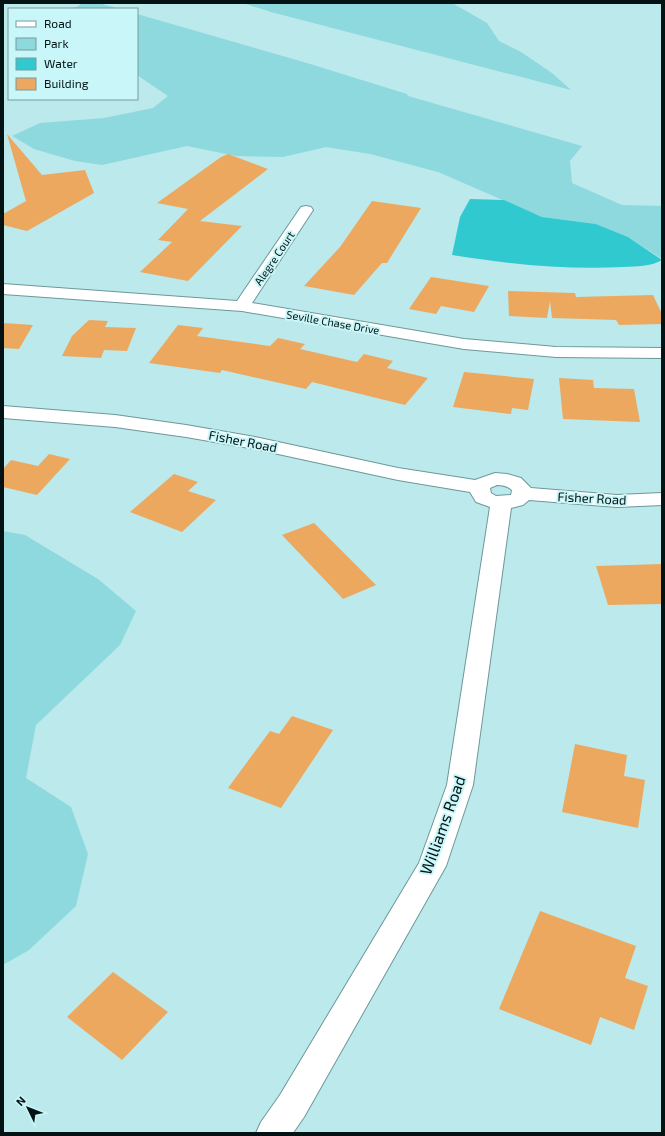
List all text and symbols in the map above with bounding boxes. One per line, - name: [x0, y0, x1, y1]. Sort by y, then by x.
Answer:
- legend: [8, 8, 138, 100]
- text: Road: [44, 16, 72, 30]
- text: Park: [44, 36, 69, 50]
- text: Water: [44, 56, 78, 70]
- text: Building: [44, 76, 89, 90]
- street label: Alegre Court: [251, 229, 297, 287]
- street label: Seville Chase Drive: [285, 307, 381, 337]
- street label: Fisher Road: [208, 427, 278, 455]
- street label: Fisher Road: [557, 488, 627, 508]
- street label: Williams Road: [415, 773, 469, 877]
- north arrow: [8, 1088, 48, 1128]
- text: N: [13, 1093, 28, 1108]

